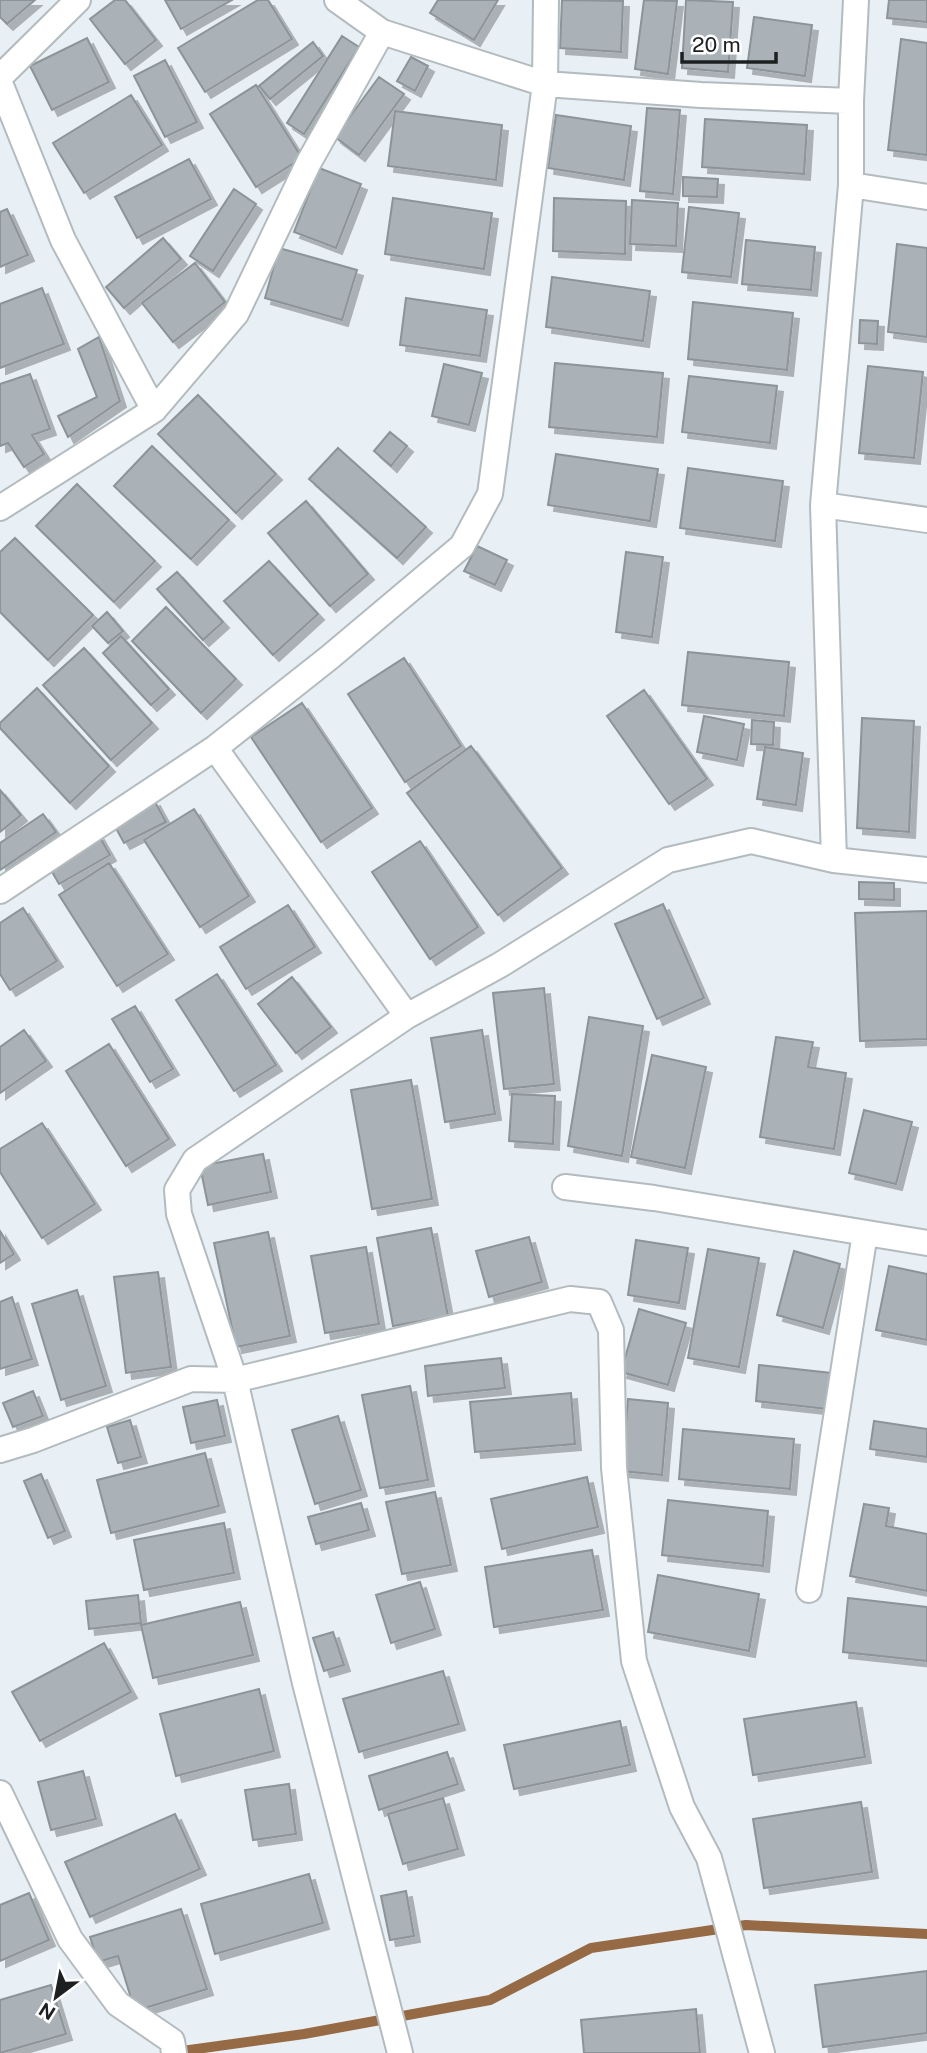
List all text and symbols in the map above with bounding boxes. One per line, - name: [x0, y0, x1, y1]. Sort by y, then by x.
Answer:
- scale bar: [682, 21, 776, 65]
- text: 20 m: [692, 32, 741, 57]
- north arrow: [21, 1962, 91, 2032]
- text: N: [35, 1998, 59, 2025]

